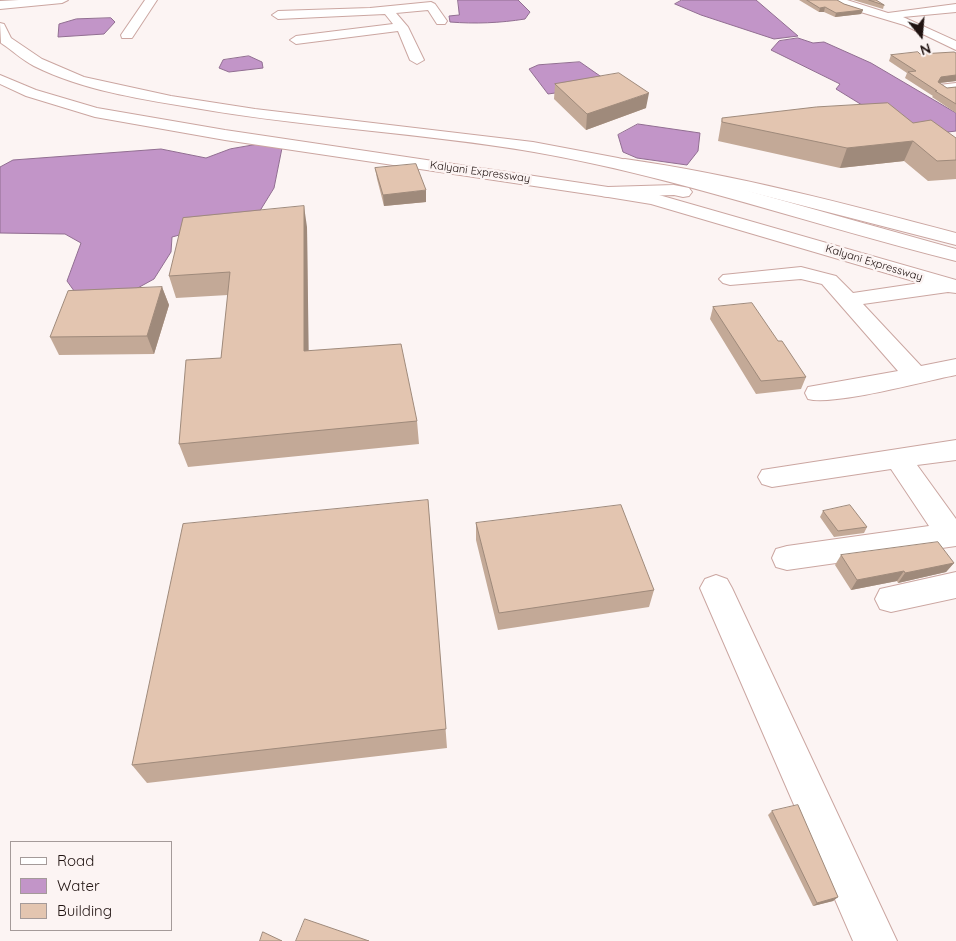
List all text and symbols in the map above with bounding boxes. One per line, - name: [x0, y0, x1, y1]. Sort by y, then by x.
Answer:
- north arrow: [896, 10, 946, 60]
- text: N: [918, 39, 933, 59]
- street label: Kalyani Expressway: [429, 158, 531, 186]
- street label: Kalyani Expressway: [824, 242, 924, 284]
- legend: [10, 841, 172, 931]
- text: Road: [57, 851, 94, 870]
- text: Water: [57, 876, 100, 895]
- text: Building: [57, 901, 112, 920]

